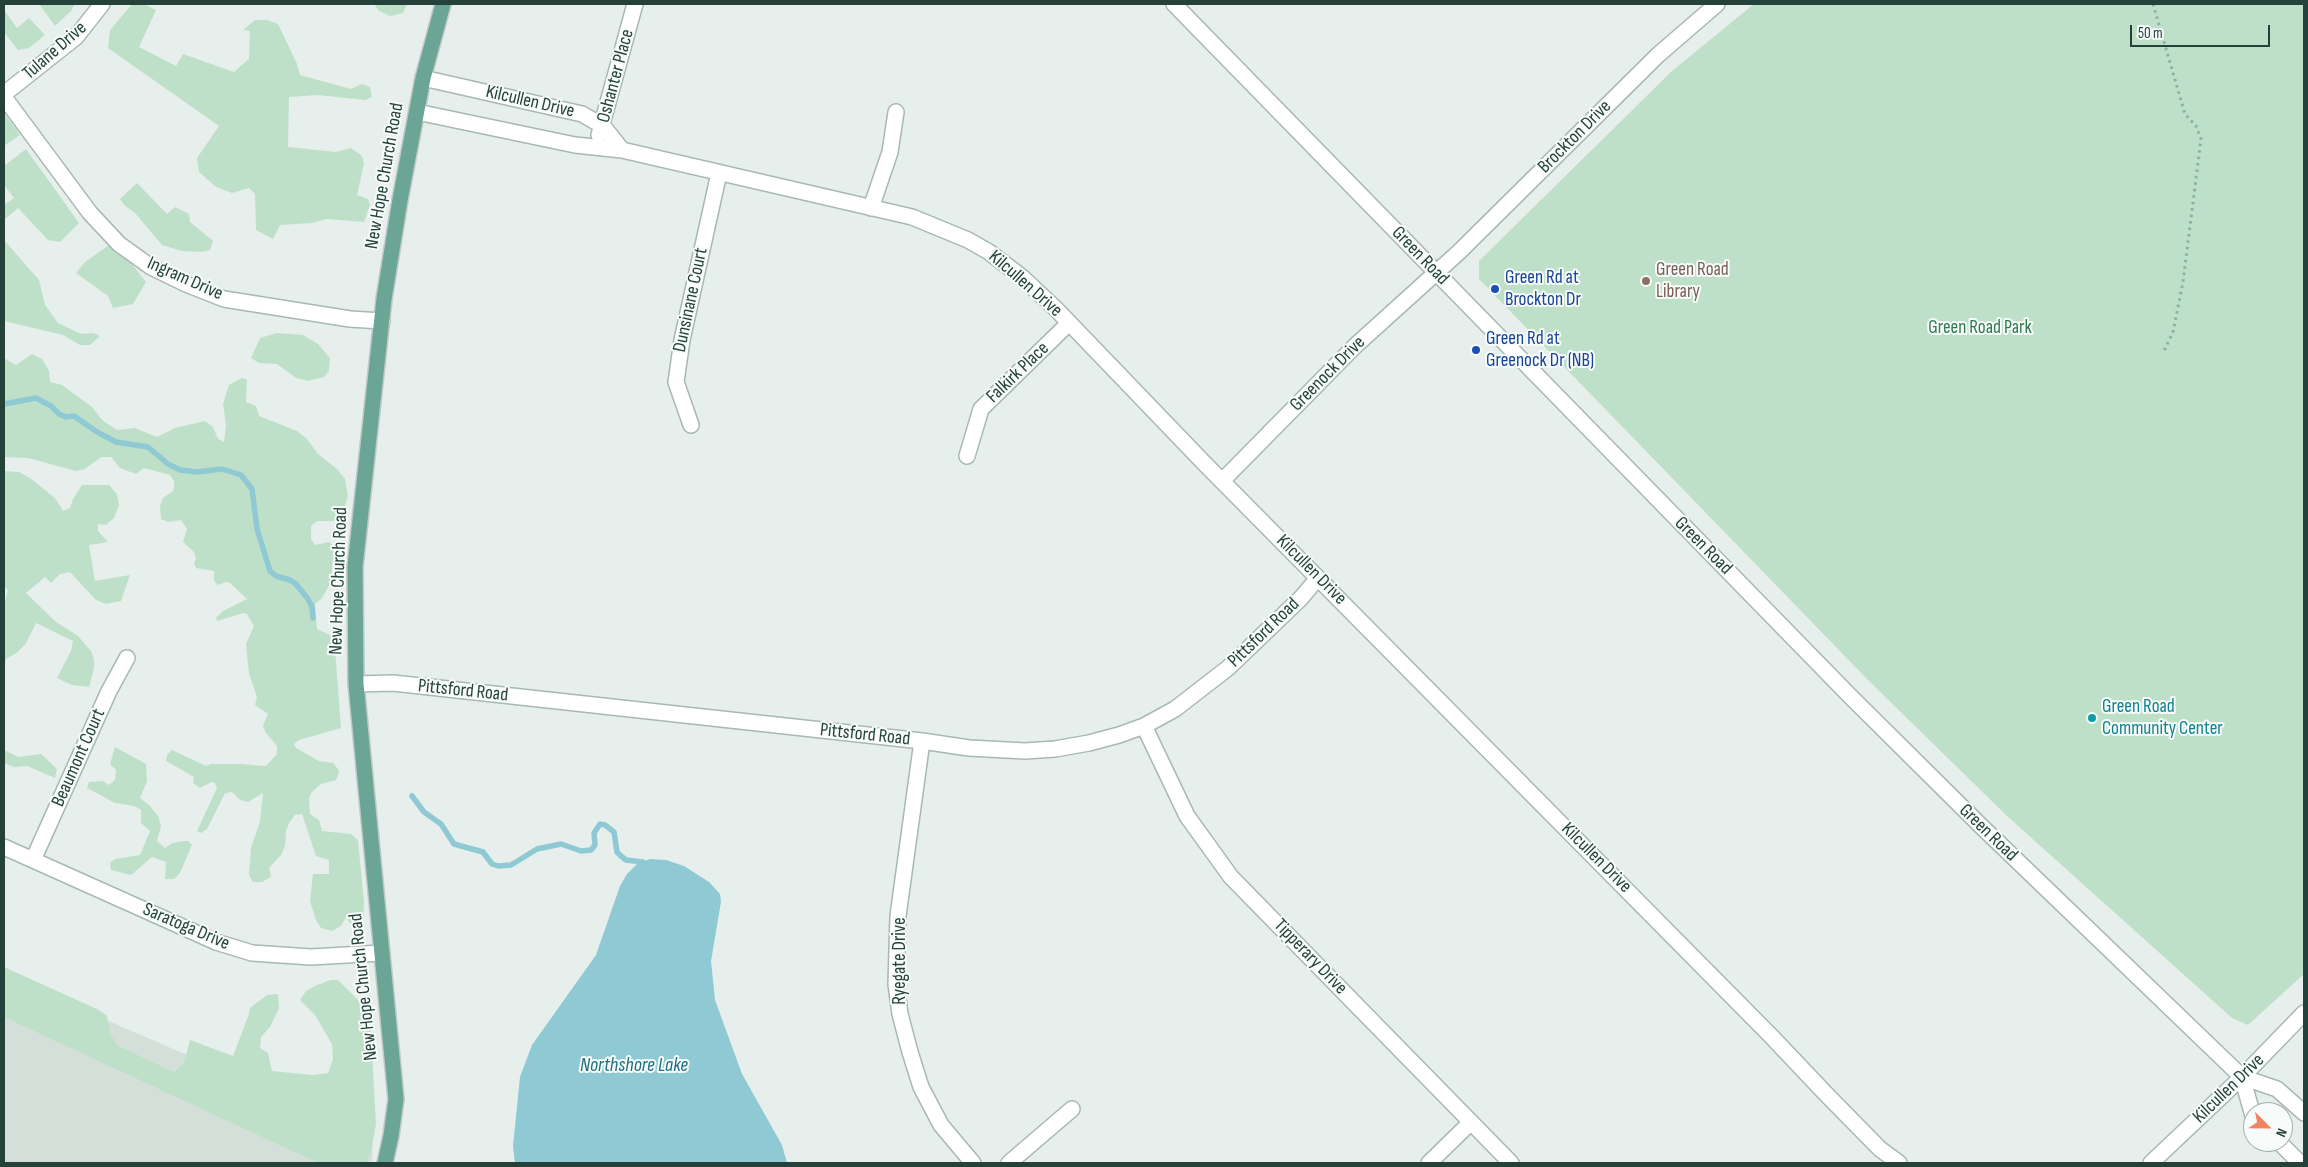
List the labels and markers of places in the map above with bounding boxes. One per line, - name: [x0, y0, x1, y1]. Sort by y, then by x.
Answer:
- place label: Green Road Library: [1656, 259, 1729, 303]
- place label: Green Rd at Brockton Dr: [1505, 267, 1581, 311]
- marker: Green Road Library: [1640, 275, 1652, 287]
- marker: Green Rd at Brockton Dr: [1489, 283, 1501, 295]
- place label: Green Rd at Greenock Dr (NB): [1486, 328, 1594, 372]
- marker: Green Rd at Greenock Dr (NB): [1470, 344, 1482, 356]
- place label: Green Road Community Center: [2102, 696, 2223, 740]
- marker: Green Road Community Center: [2086, 712, 2098, 724]

